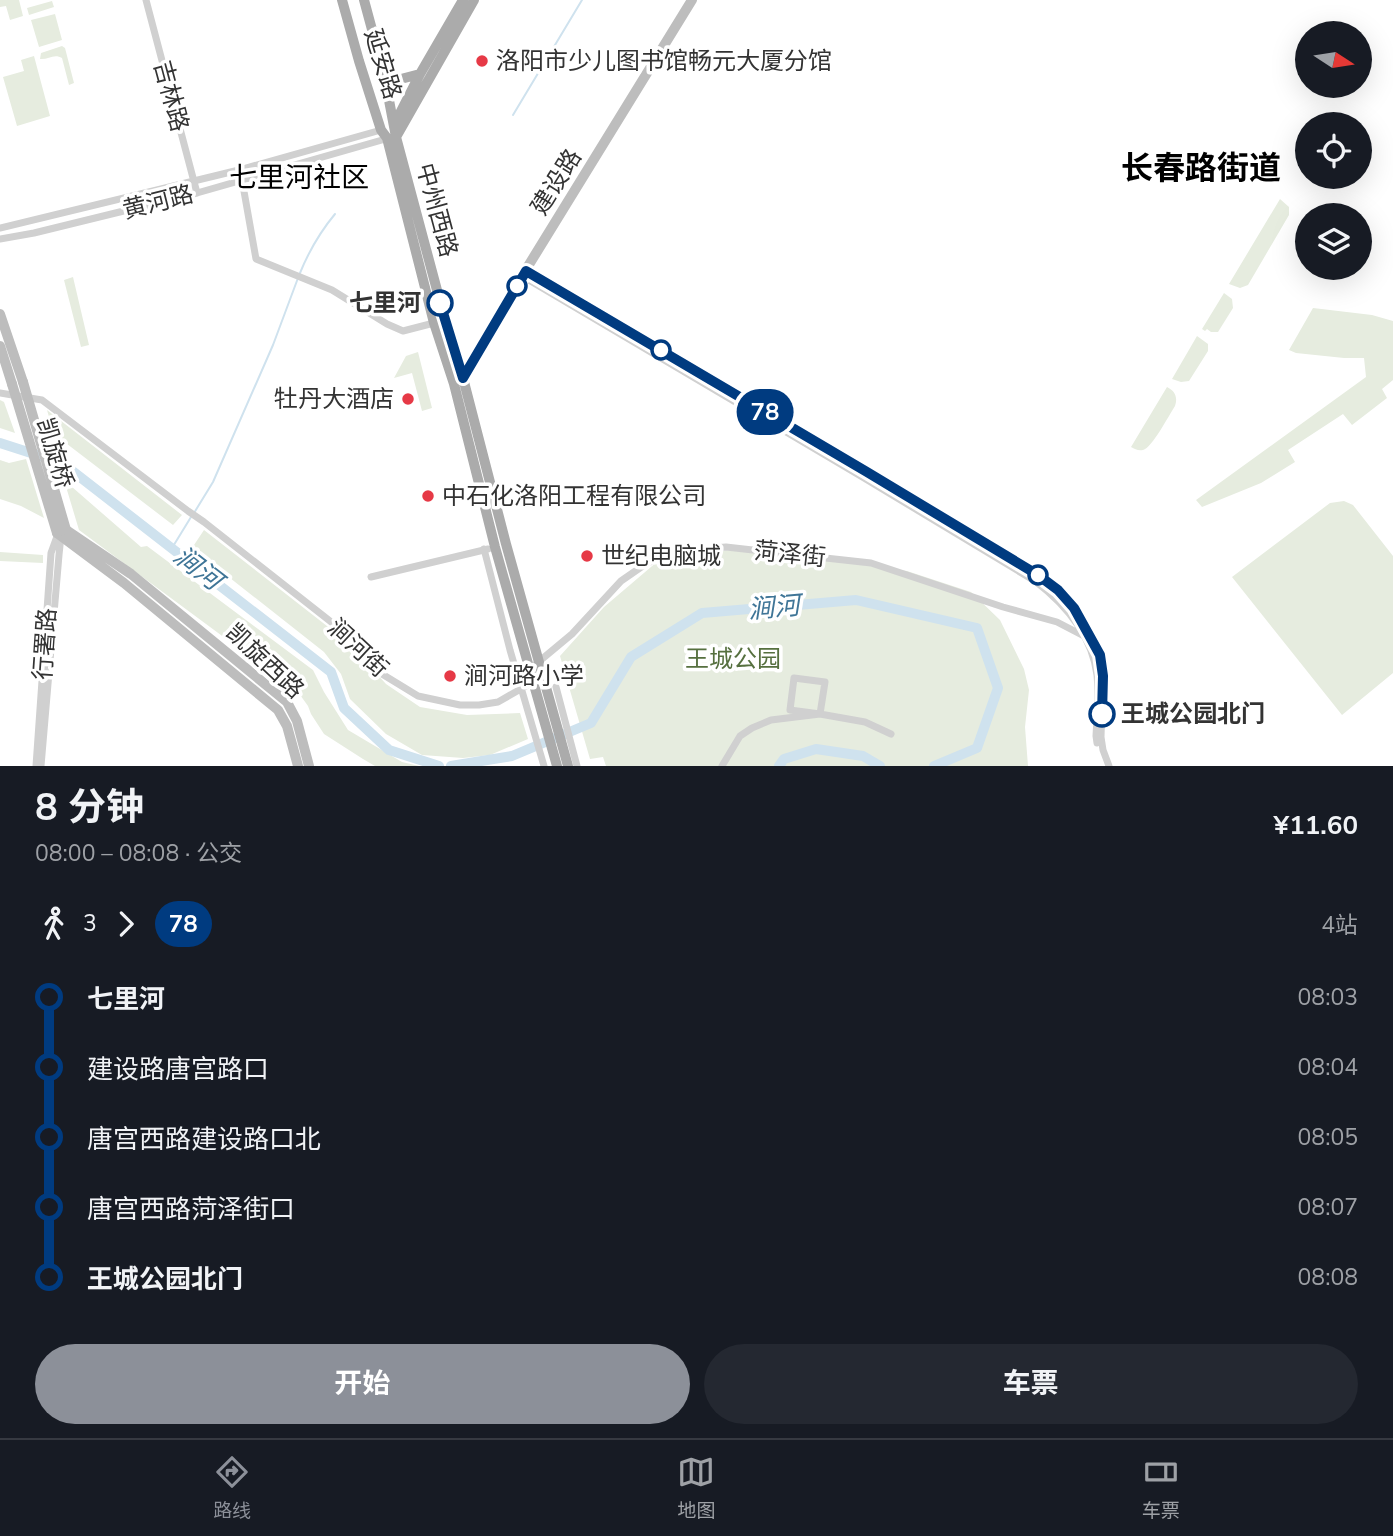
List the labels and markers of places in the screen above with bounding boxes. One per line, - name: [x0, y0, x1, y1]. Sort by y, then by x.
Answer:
- place label: 洛阳市少儿图书馆畅元大厦分馆: [496, 45, 832, 77]
- marker: 洛阳市少儿图书馆畅元大厦分馆: [474, 53, 490, 69]
- unlabelled marker: [507, 276, 527, 296]
- place label: 七里河: [349, 287, 421, 319]
- marker: 七里河: [427, 290, 453, 316]
- unlabelled marker: [651, 340, 671, 360]
- place label: 牡丹大酒店: [274, 383, 394, 415]
- marker: 牡丹大酒店: [400, 391, 416, 407]
- place label: 中石化洛阳工程有限公司: [442, 480, 706, 512]
- marker: 中石化洛阳工程有限公司: [420, 488, 436, 504]
- place label: 世纪电脑城: [601, 540, 721, 572]
- marker: 世纪电脑城: [579, 548, 595, 564]
- unlabelled marker: [1028, 565, 1048, 585]
- place label: 涧河路小学: [464, 660, 584, 692]
- marker: 涧河路小学: [442, 668, 458, 684]
- place label: 王城公园北门: [1121, 698, 1265, 730]
- marker: 王城公园北门: [1089, 701, 1115, 727]

